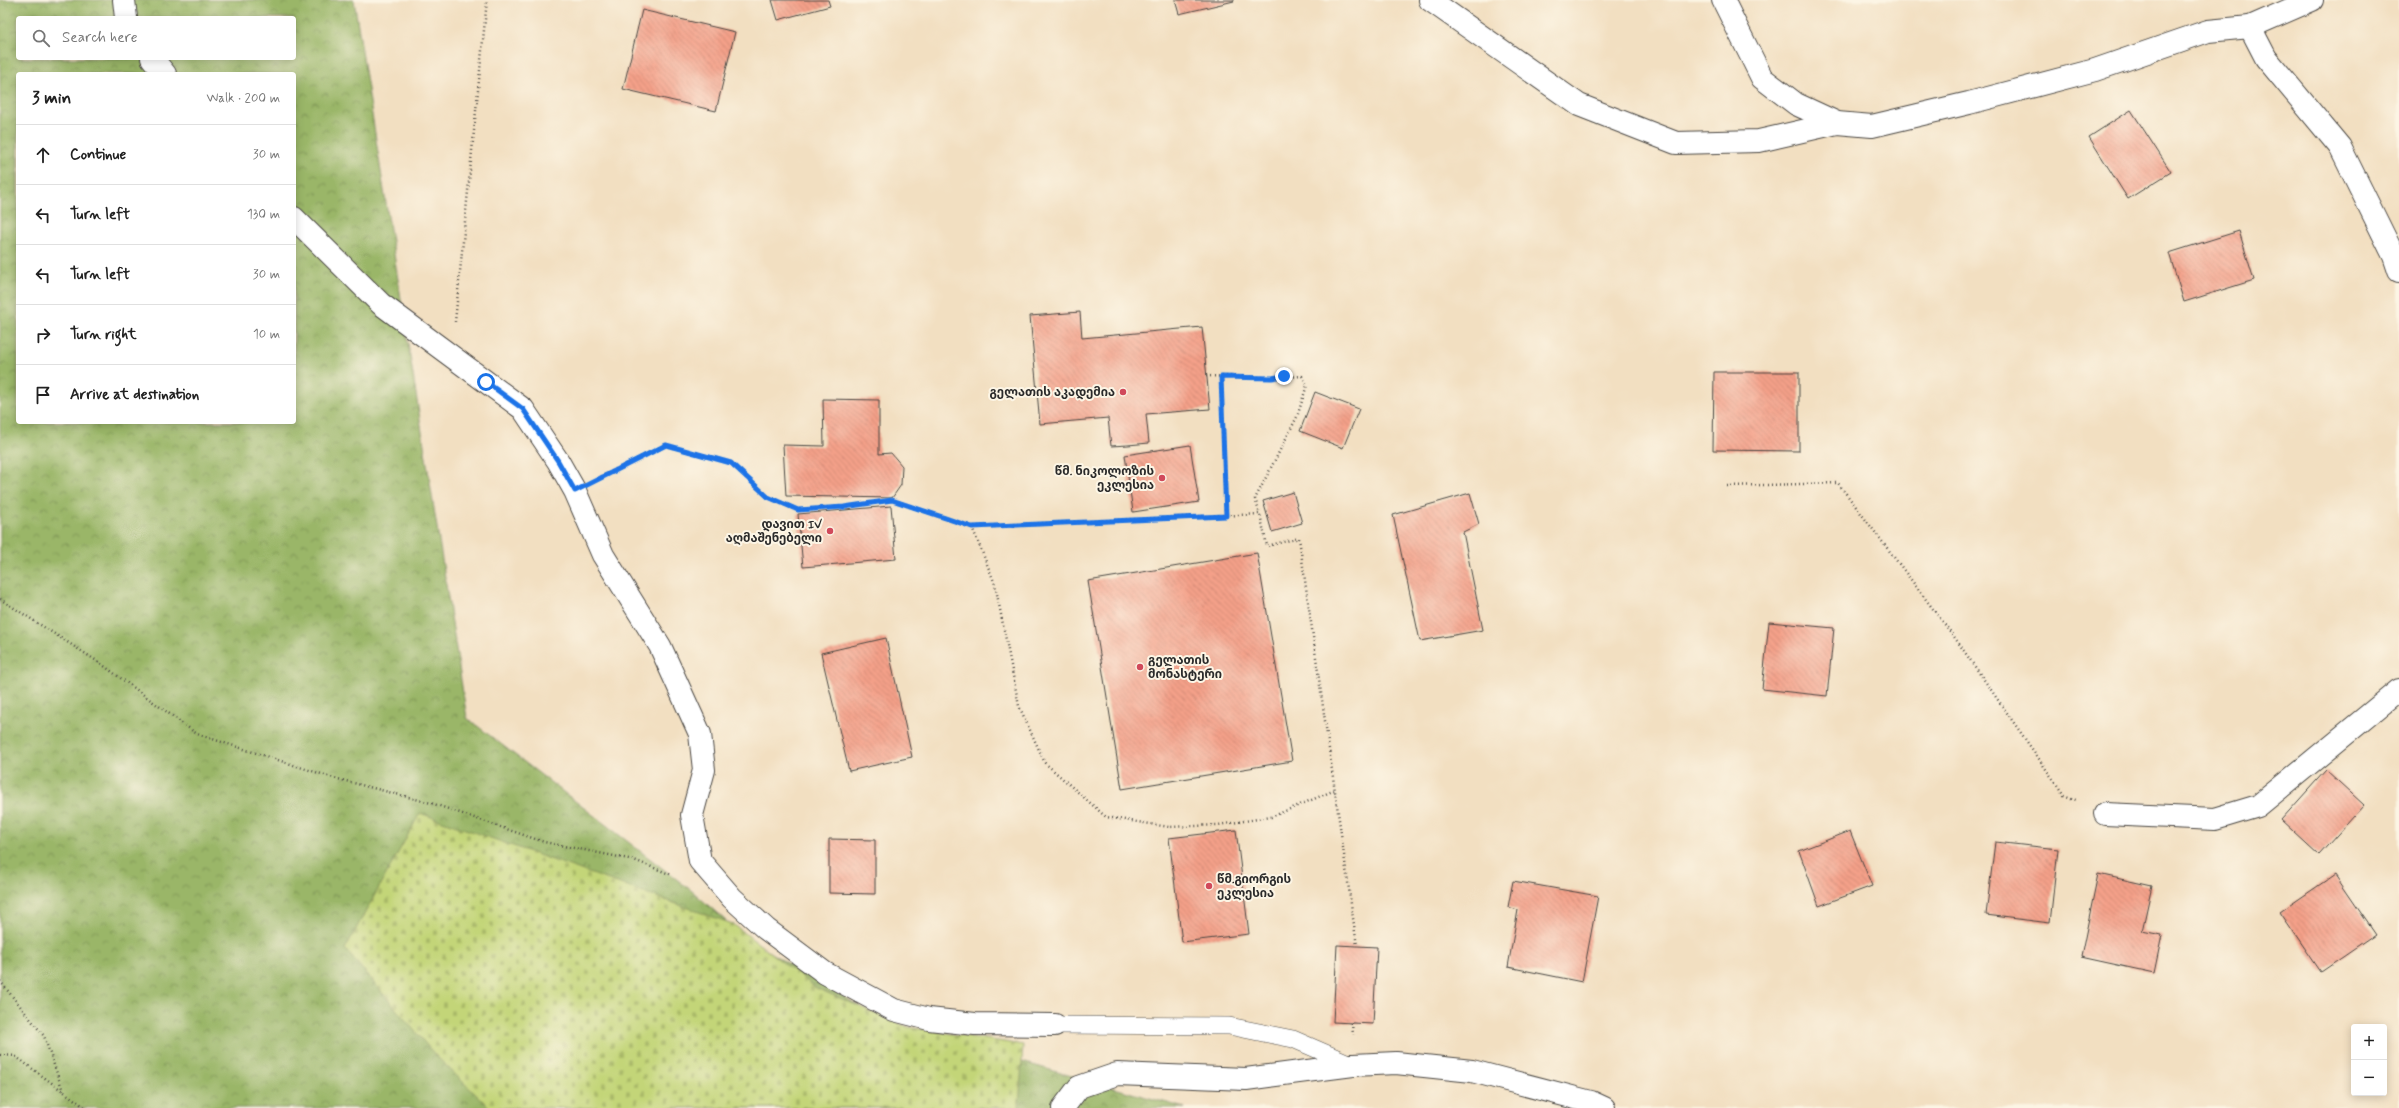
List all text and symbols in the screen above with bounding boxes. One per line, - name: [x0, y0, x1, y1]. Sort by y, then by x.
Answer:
- search box: [16, 16, 296, 60]
- icon: search: [30, 27, 52, 49]
- text: Search here: [62, 28, 138, 48]
- text: 3 min: [32, 87, 71, 109]
- text: Walk · 200 m: [206, 90, 280, 107]
- icon: ahead: [32, 144, 54, 166]
- text: Continue: [70, 145, 126, 165]
- text: 30 m: [253, 146, 280, 163]
- icon: left: [32, 204, 54, 226]
- text: Turn left: [70, 205, 130, 225]
- text: 130 m: [247, 206, 280, 223]
- icon: left: [32, 264, 54, 286]
- text: Turn left: [70, 265, 130, 285]
- text: 30 m: [253, 266, 280, 283]
- icon: right: [32, 324, 54, 346]
- text: Turn right: [70, 325, 137, 345]
- text: 10 m: [253, 326, 280, 343]
- route end: [1275, 367, 1293, 385]
- route start: [477, 373, 495, 391]
- icon: arrive: [32, 384, 54, 406]
- text: Arrive at destination: [70, 385, 199, 405]
- place label: გელათის აკადემია: [989, 385, 1115, 401]
- marker: გელათის აკადემია: [1118, 387, 1128, 397]
- place label: წმ. ნიკოლოზის ეკლესია: [1055, 464, 1154, 494]
- marker: წმ. ნიკოლოზის ეკლესია: [1157, 473, 1167, 483]
- place label: დავით IV აღმაშენებელი: [726, 517, 822, 547]
- marker: დავით IV აღმაშენებელი: [825, 526, 835, 536]
- place label: გელათის მონასტერი: [1148, 653, 1222, 683]
- marker: გელათის მონასტერი: [1135, 662, 1145, 672]
- place label: წმ.გიორგის ეკლესია: [1217, 872, 1292, 902]
- marker: წმ.გიორგის ეკლესია: [1204, 881, 1214, 891]
- map controls: [2351, 1024, 2387, 1096]
- button: +: [2351, 1024, 2387, 1060]
- button: −: [2351, 1060, 2387, 1096]

